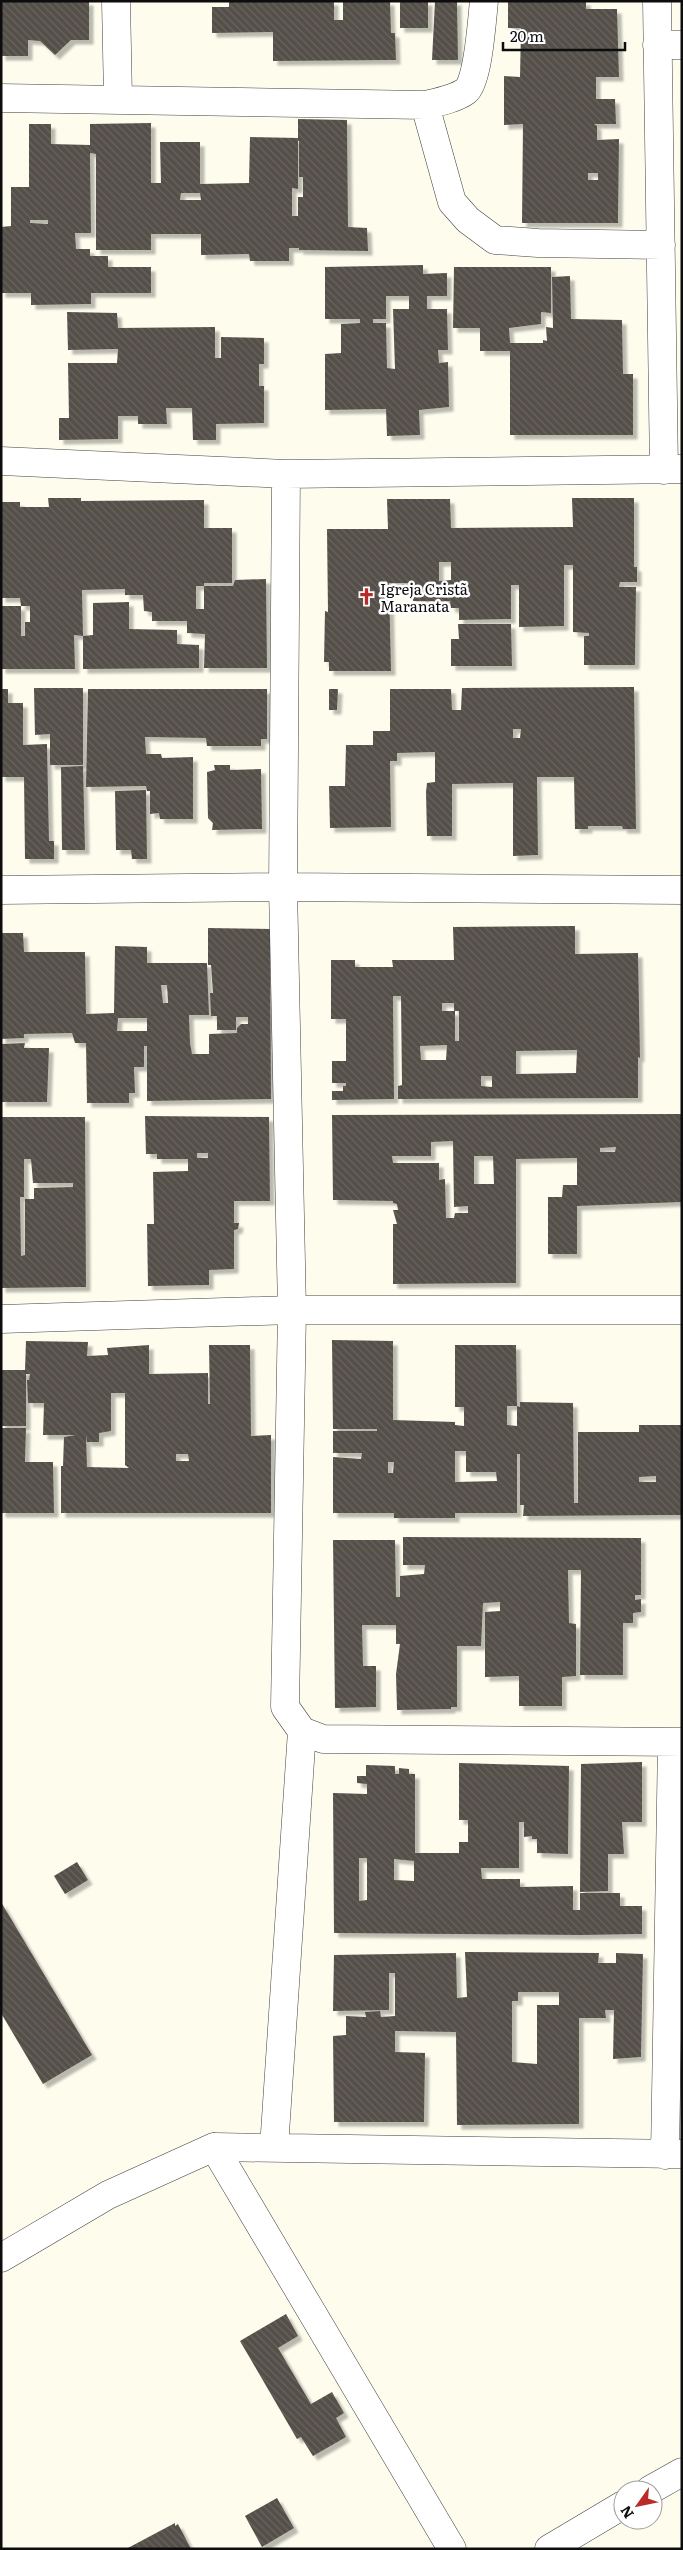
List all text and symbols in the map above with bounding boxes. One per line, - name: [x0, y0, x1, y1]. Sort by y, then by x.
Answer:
- scale bar: [503, 20, 626, 52]
- text: 20 m: [510, 24, 544, 47]
- place label: Igreja Cristã Maranata: [380, 577, 469, 617]
- church icon: Igreja Cristã Maranata: [356, 587, 376, 607]
- north arrow: [613, 2480, 663, 2530]
- text: N: [615, 2502, 638, 2523]

